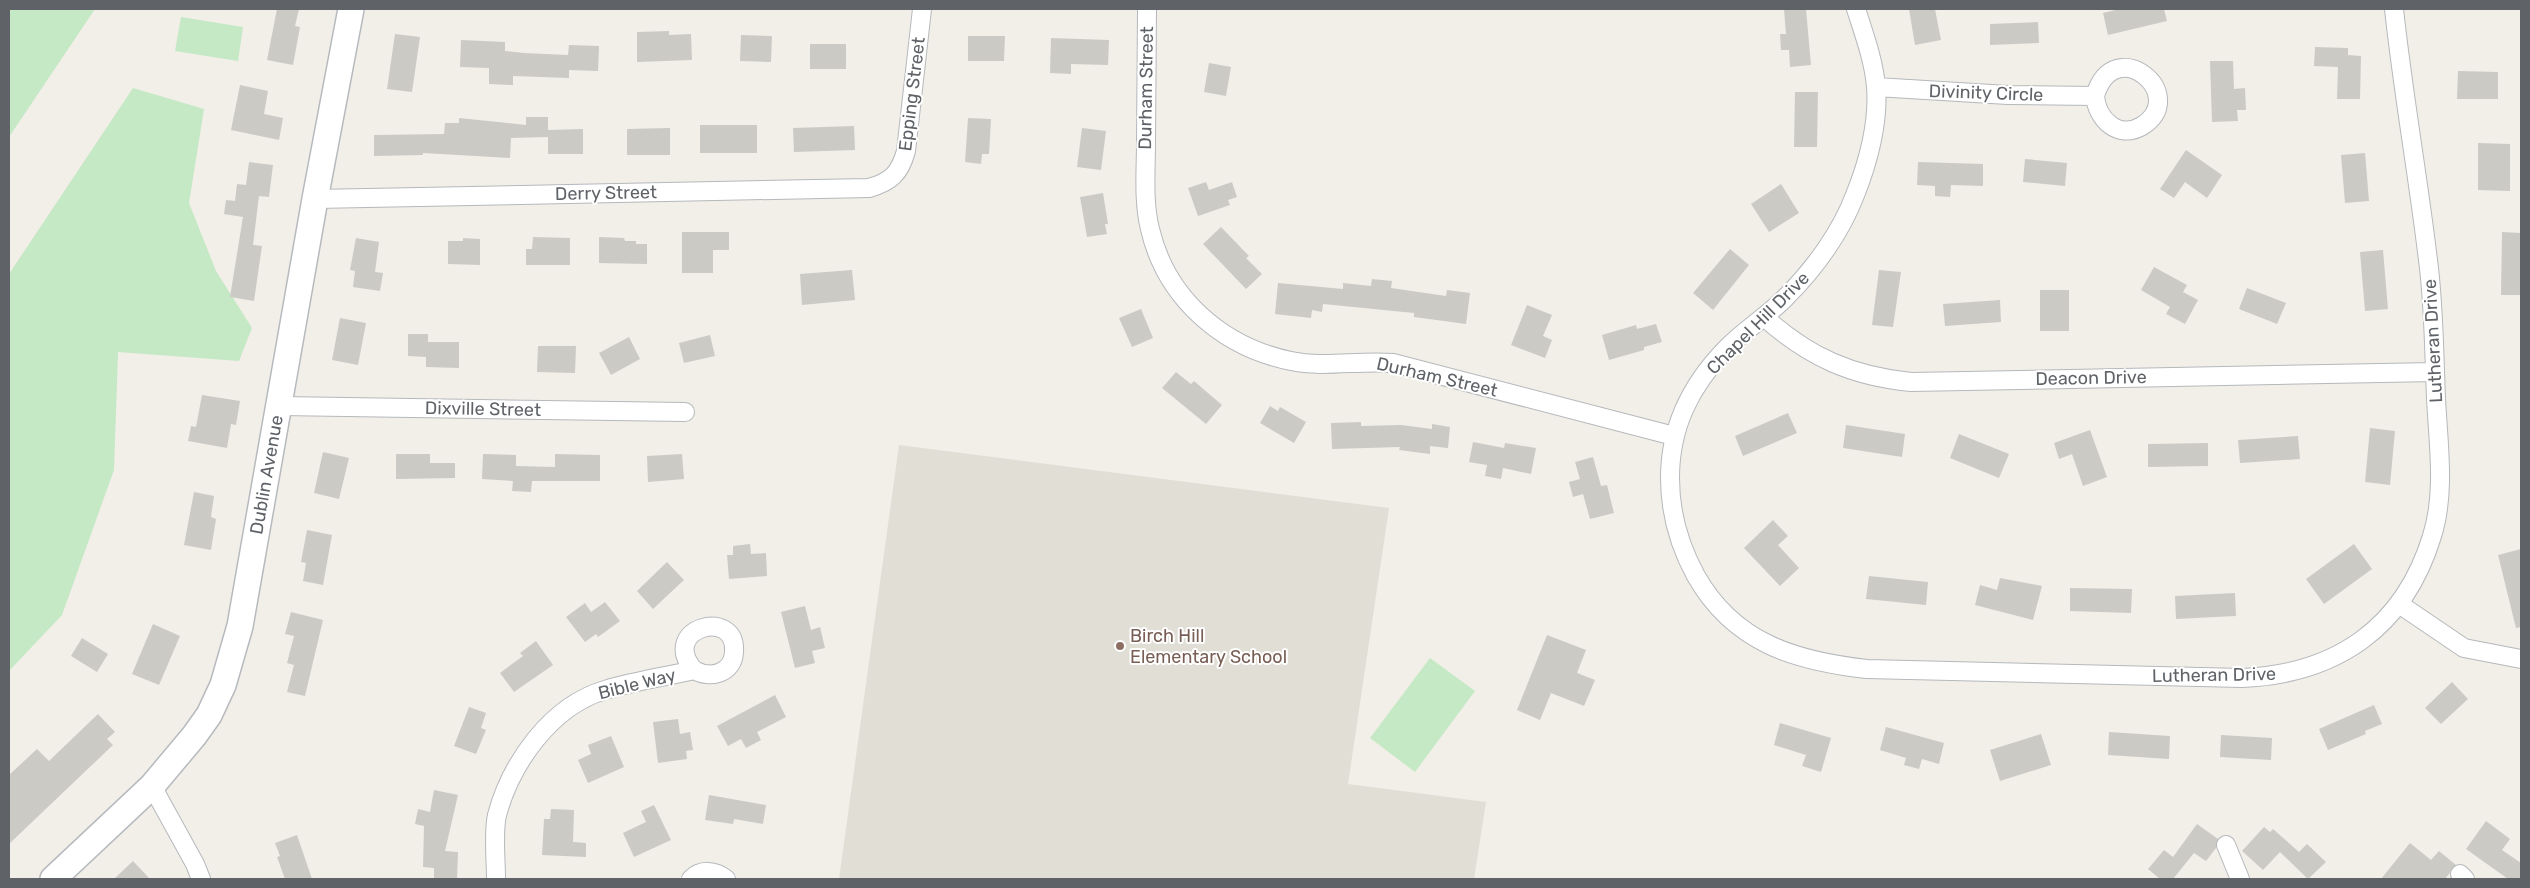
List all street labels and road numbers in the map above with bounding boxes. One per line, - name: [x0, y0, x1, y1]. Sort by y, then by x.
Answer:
- street label: Durham Street: [1134, 26, 1158, 150]
- street label: Epping Street: [894, 36, 930, 152]
- street label: Divinity Circle: [1928, 80, 2044, 106]
- street label: Derry Street: [555, 181, 657, 205]
- street label: Chapel Hill Drive: [1702, 267, 1814, 379]
- street label: Lutheran Drive: [2419, 278, 2447, 404]
- street label: Durham Street: [1374, 352, 1500, 402]
- street label: Deacon Drive: [2035, 366, 2147, 390]
- street label: Dixville Street: [425, 397, 541, 421]
- street label: Dublin Avenue: [245, 413, 288, 536]
- street label: Lutheran Drive: [2152, 663, 2276, 687]
- street label: Bible Way: [596, 664, 678, 704]

